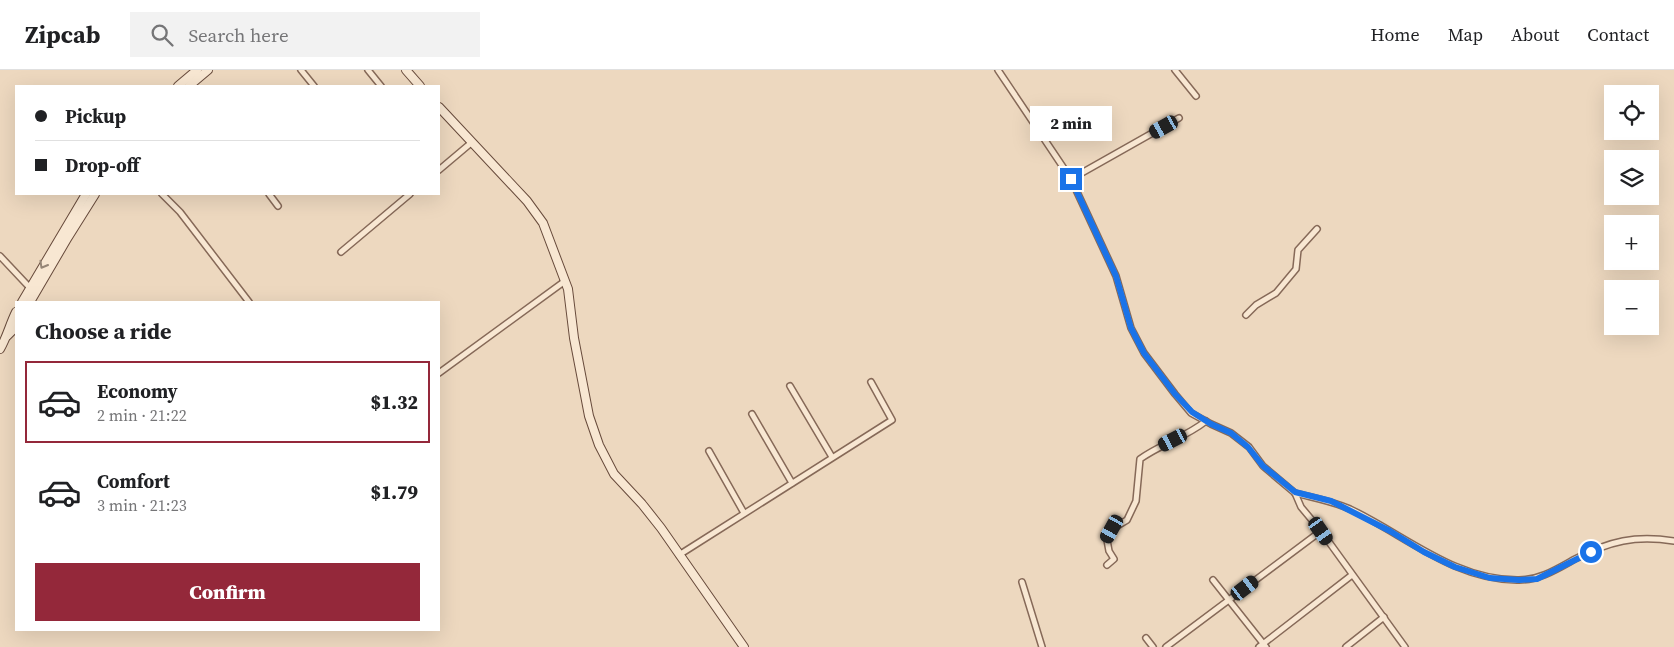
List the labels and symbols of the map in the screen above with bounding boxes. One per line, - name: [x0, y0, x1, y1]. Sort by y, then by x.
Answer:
- callout: 2 min: [1030, 106, 1112, 142]
- car: [1147, 113, 1180, 141]
- route end: [1060, 168, 1082, 190]
- one-way arrow: [39, 260, 49, 269]
- car: [1156, 427, 1189, 453]
- car: [1098, 512, 1125, 546]
- car: [1306, 514, 1335, 548]
- route start: [1580, 541, 1602, 563]
- car: [1228, 573, 1261, 603]

